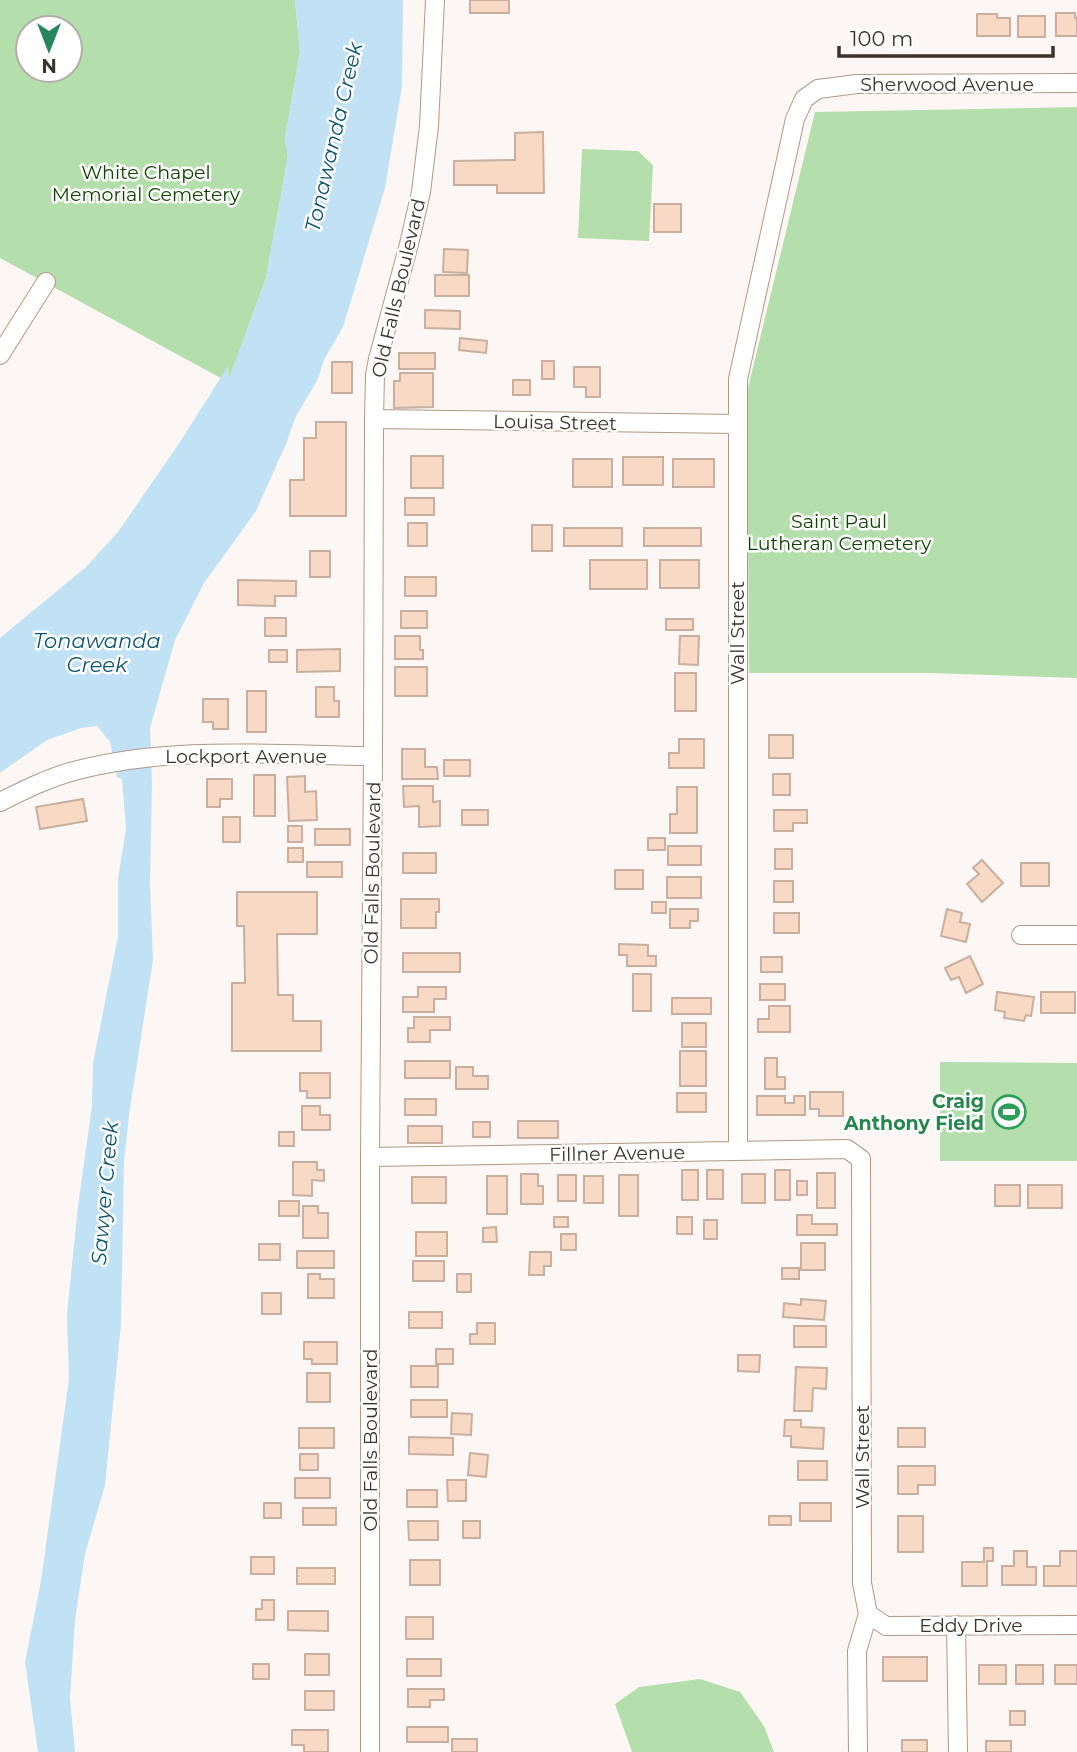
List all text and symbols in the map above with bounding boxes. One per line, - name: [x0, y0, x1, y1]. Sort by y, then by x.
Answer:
- north arrow: [14, 14, 84, 84]
- scale bar: [839, 14, 1052, 58]
- text: 100 m: [850, 26, 913, 51]
- water label: Tonawanda Creek: [299, 38, 368, 234]
- text: N: [41, 54, 57, 77]
- street label: Sherwood Avenue: [860, 73, 1034, 96]
- park label: White Chapel Memorial Cemetery: [52, 161, 241, 206]
- street label: Old Falls Boulevard: [367, 196, 430, 380]
- street label: Louisa Street: [493, 410, 617, 435]
- park label: Saint Paul Lutheran Cemetery: [747, 510, 932, 555]
- street label: Wall Street: [726, 581, 749, 685]
- water label: Tonawanda Creek: [33, 628, 161, 677]
- street label: Lockport Avenue: [165, 745, 327, 768]
- street label: Old Falls Boulevard: [359, 781, 386, 965]
- place label: Craig Anthony Field: [843, 1090, 984, 1135]
- sports icon: Craig Anthony Field: [990, 1093, 1028, 1131]
- water label: Sawyer Creek: [86, 1118, 123, 1266]
- street label: Fillner Avenue: [549, 1141, 685, 1166]
- street label: Old Falls Boulevard: [359, 1348, 382, 1532]
- street label: Wall Street: [851, 1405, 874, 1509]
- street label: Eddy Drive: [919, 1614, 1023, 1637]

